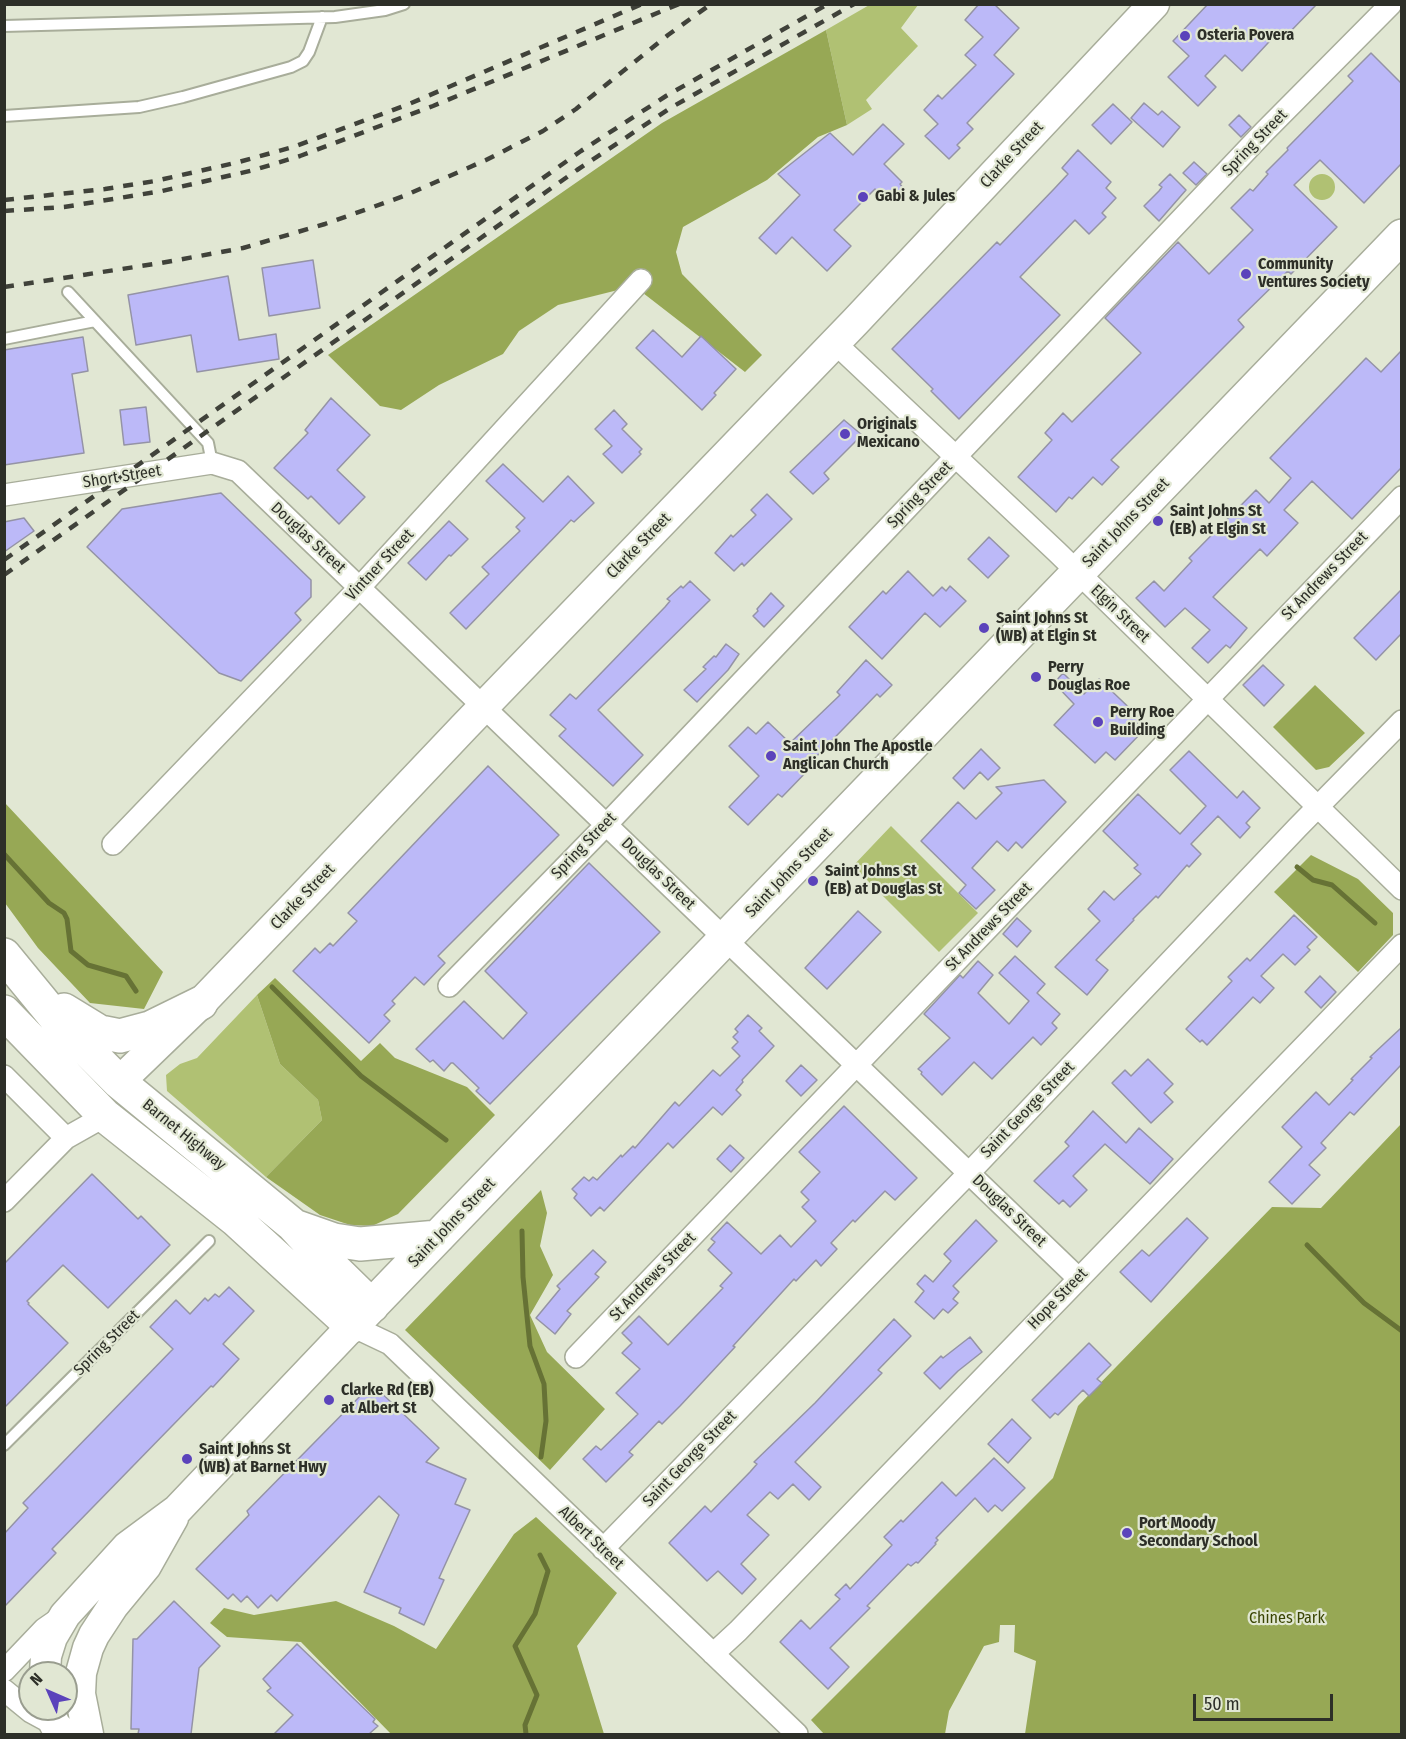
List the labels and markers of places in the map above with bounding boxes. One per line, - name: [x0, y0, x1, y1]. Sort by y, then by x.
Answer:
- place label: Osteria Povera: [1197, 26, 1294, 46]
- marker: Osteria Povera: [1178, 29, 1192, 43]
- place label: Gabi & Jules: [875, 187, 955, 207]
- marker: Gabi & Jules: [856, 190, 870, 204]
- place label: Community Ventures Society: [1258, 255, 1370, 293]
- marker: Community Ventures Society: [1239, 267, 1253, 281]
- place label: Originals Mexicano: [857, 415, 920, 453]
- marker: Originals Mexicano: [838, 427, 852, 441]
- place label: Saint Johns St (EB) at Elgin St: [1170, 502, 1266, 540]
- marker: Saint Johns St (EB) at Elgin St: [1151, 514, 1165, 528]
- place label: Saint Johns St (WB) at Elgin St: [996, 609, 1097, 647]
- marker: Saint Johns St (WB) at Elgin St: [977, 621, 991, 635]
- place label: Perry Douglas Roe: [1048, 658, 1130, 696]
- marker: Perry Douglas Roe: [1029, 670, 1043, 684]
- place label: Perry Roe Building: [1110, 703, 1174, 741]
- marker: Perry Roe Building: [1091, 715, 1105, 729]
- place label: Saint John The Apostle Anglican Church: [783, 737, 932, 775]
- marker: Saint John The Apostle Anglican Church: [764, 749, 778, 763]
- place label: Saint Johns St (EB) at Douglas St: [825, 862, 942, 900]
- marker: Saint Johns St (EB) at Douglas St: [806, 874, 820, 888]
- place label: Clarke Rd (EB) at Albert St: [341, 1381, 434, 1419]
- marker: Clarke Rd (EB) at Albert St: [322, 1393, 336, 1407]
- place label: Saint Johns St (WB) at Barnet Hwy: [199, 1440, 327, 1478]
- marker: Saint Johns St (WB) at Barnet Hwy: [180, 1452, 194, 1466]
- place label: Port Moody Secondary School: [1139, 1514, 1258, 1552]
- marker: Port Moody Secondary School: [1120, 1526, 1134, 1540]

